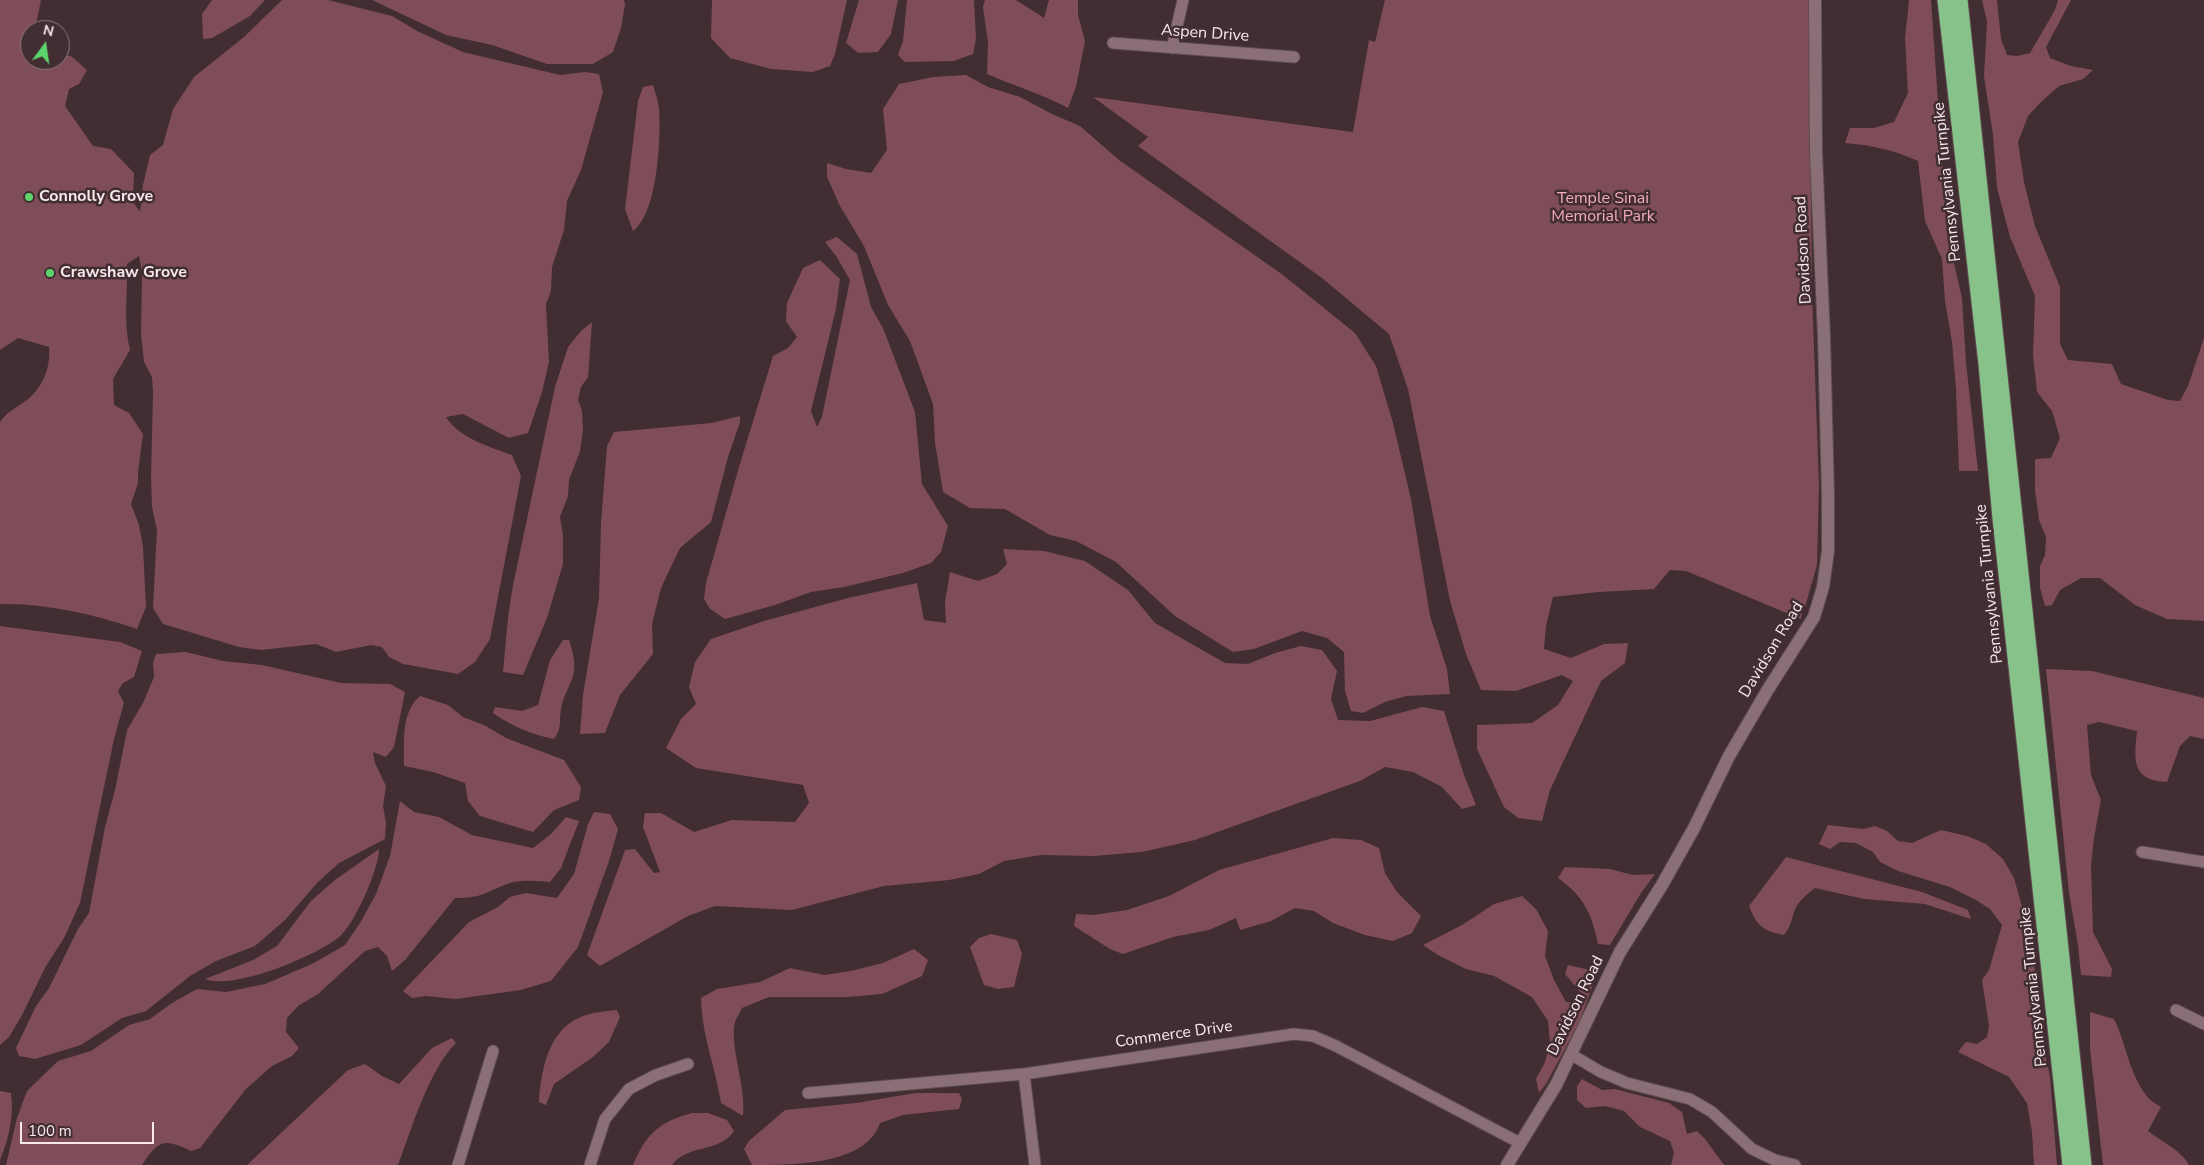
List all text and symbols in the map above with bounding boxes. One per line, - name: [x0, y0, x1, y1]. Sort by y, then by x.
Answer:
- north arrow: [20, 20, 70, 70]
- text: N: [41, 20, 56, 41]
- street label: Aspen Drive: [1160, 21, 1250, 47]
- street label: Pennsylvania Turnpike: [1930, 101, 1966, 263]
- place label: Connolly Grove: [39, 187, 153, 207]
- park label: Temple Sinai Memorial Park: [1551, 189, 1655, 227]
- marker: Connolly Grove: [23, 191, 35, 203]
- street label: Davidson Road: [1792, 195, 1816, 305]
- place label: Crawshaw Grove: [60, 263, 187, 283]
- marker: Crawshaw Grove: [44, 267, 56, 279]
- street label: Pennsylvania Turnpike: [1972, 503, 2008, 665]
- street label: Davidson Road: [1736, 599, 1808, 701]
- street label: Pennsylvania Turnpike: [2016, 906, 2052, 1068]
- street label: Davidson Road: [1544, 953, 1608, 1059]
- street label: Commerce Drive: [1114, 1017, 1234, 1053]
- scale bar: [22, 1112, 156, 1144]
- text: 100 m: [28, 1121, 72, 1141]

